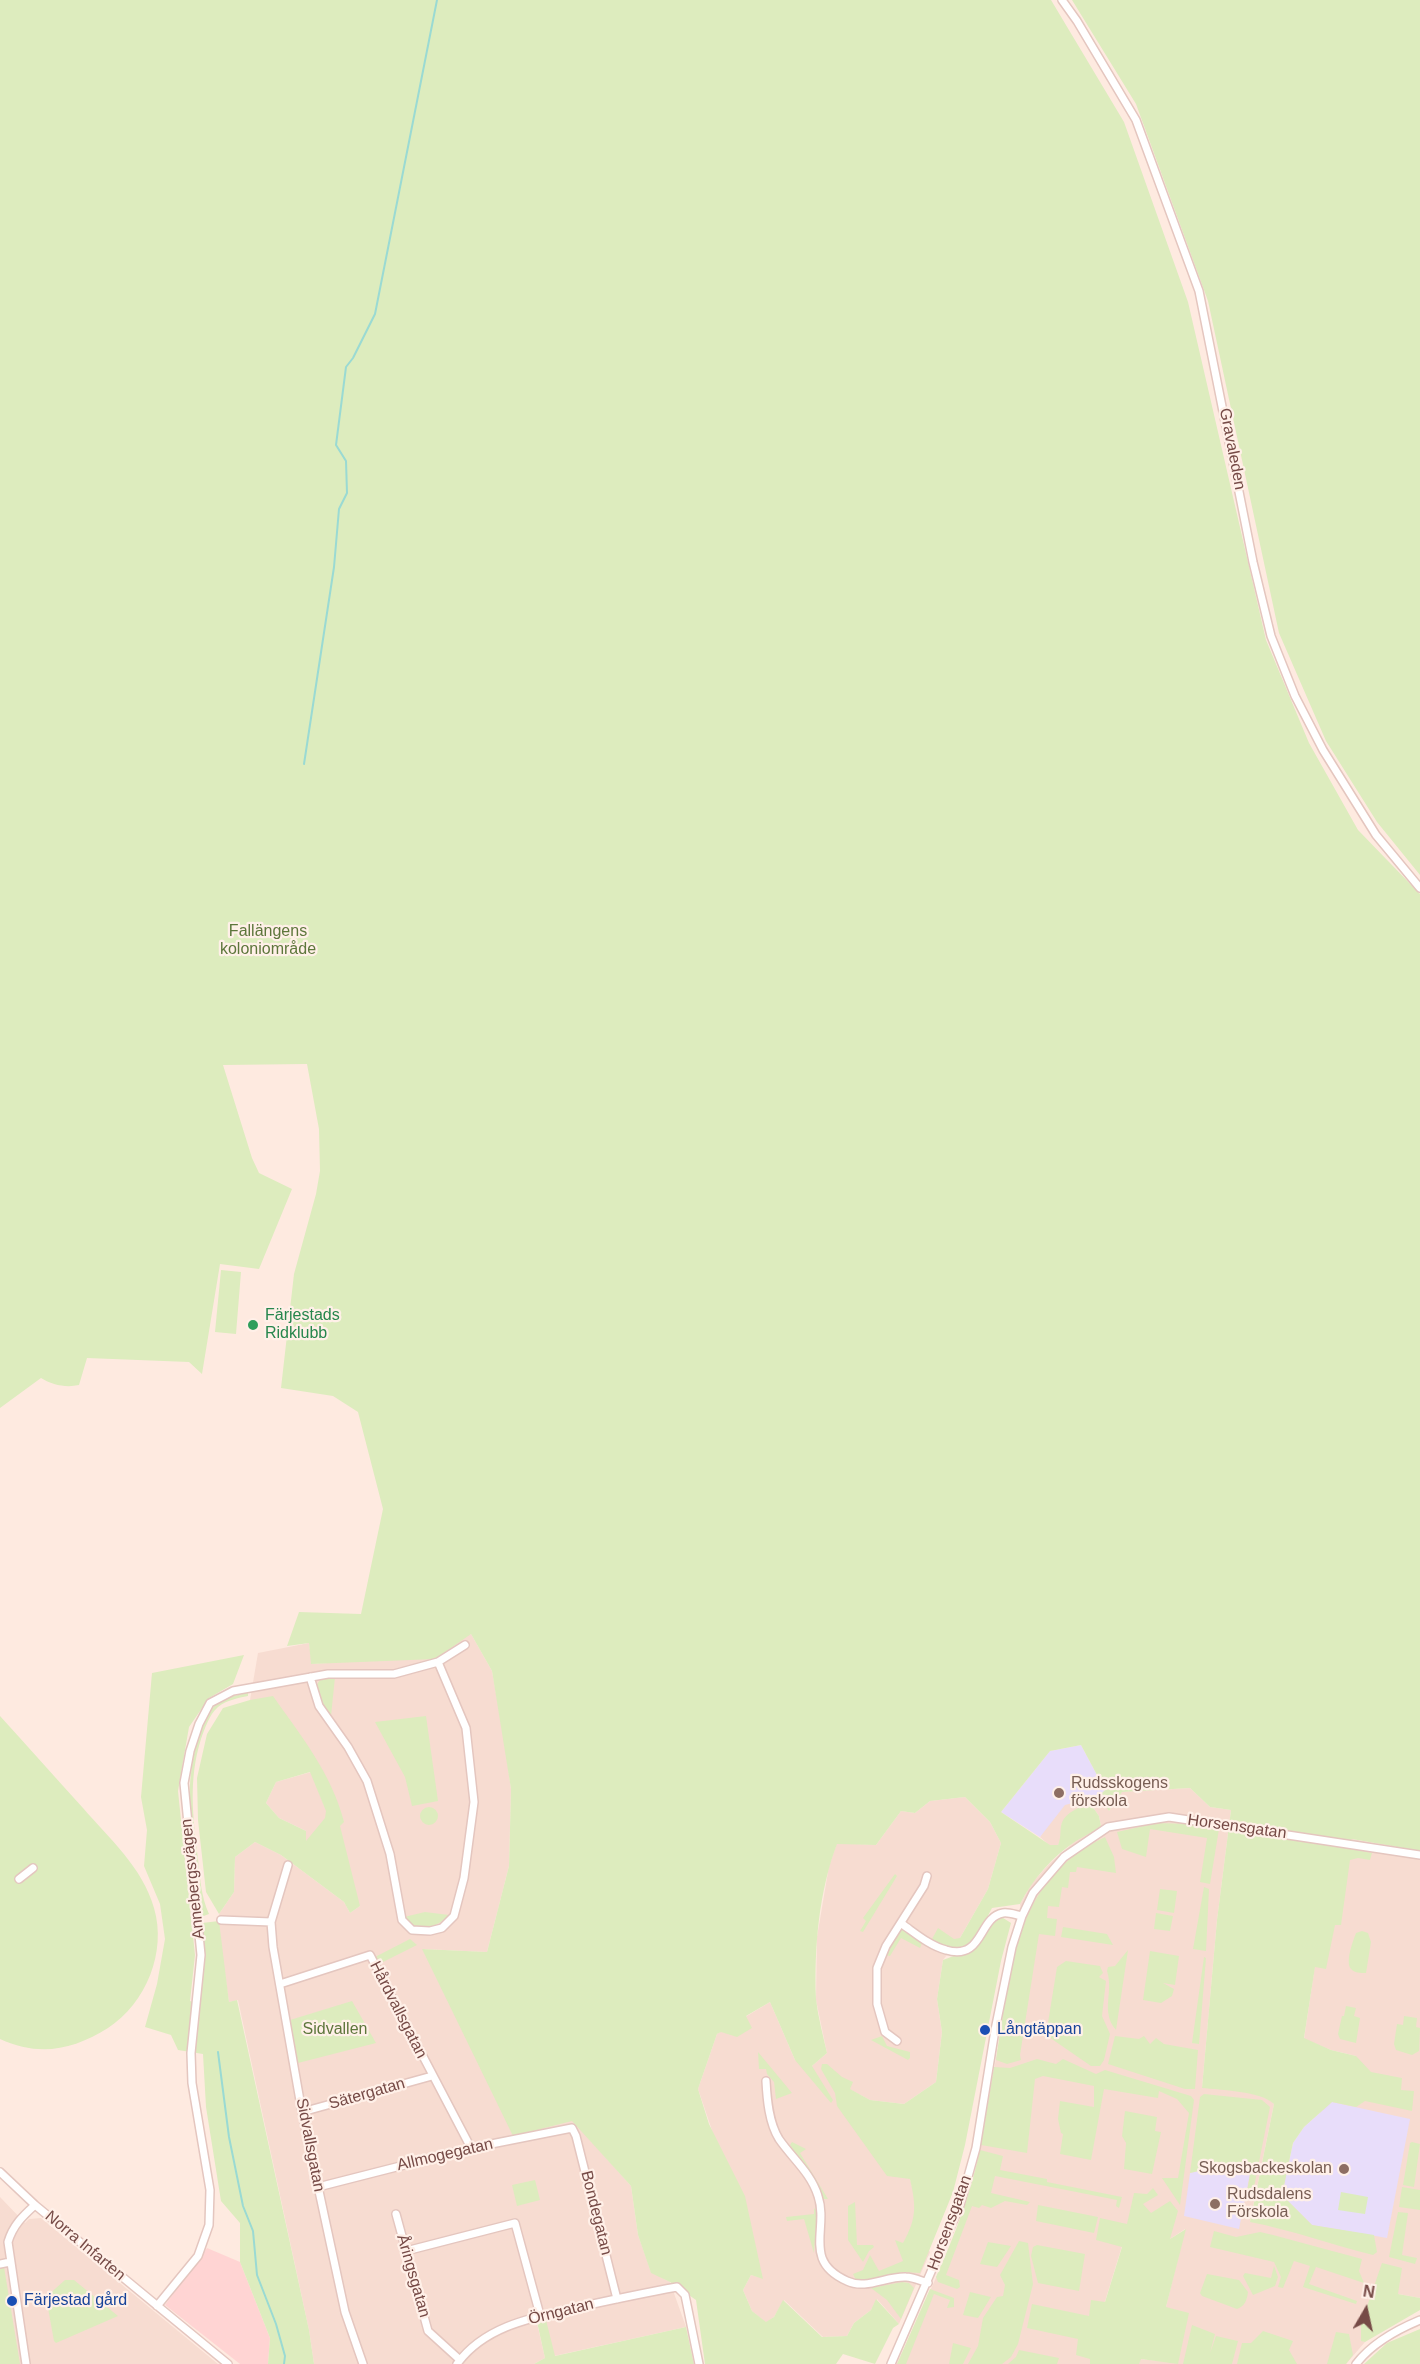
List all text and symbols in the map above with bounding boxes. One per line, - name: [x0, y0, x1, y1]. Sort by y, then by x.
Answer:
- street label: Gravaleden: [1215, 407, 1249, 491]
- park label: Fallängens koloniområde: [220, 922, 316, 960]
- place label: Färjestads Ridklubb: [265, 1306, 340, 1344]
- marker: Färjestads Ridklubb: [246, 1318, 260, 1332]
- place label: Rudsskogens förskola: [1071, 1774, 1168, 1812]
- marker: Rudsskogens förskola: [1052, 1786, 1066, 1800]
- street label: Horsensgatan: [1186, 1811, 1288, 1843]
- street label: Annebergsvägen: [177, 1818, 209, 1940]
- street label: Hårdvallsgatan: [365, 1958, 431, 2062]
- park label: Sidvallen: [303, 2020, 367, 2040]
- place label: Långtäppan: [997, 2020, 1082, 2040]
- marker: Långtäppan: [978, 2023, 992, 2037]
- street label: Sätergatan: [327, 2074, 407, 2114]
- street label: Sidvallsgatan: [291, 2096, 329, 2194]
- street label: Allmogegatan: [395, 2135, 495, 2175]
- place label: Skogsbackeskolan: [1199, 2159, 1332, 2179]
- marker: Skogsbackeskolan: [1337, 2162, 1351, 2176]
- street label: Bondegatan: [576, 2169, 616, 2257]
- street label: Horsensgatan: [924, 2173, 976, 2273]
- place label: Rudsdalens Förskola: [1227, 2185, 1312, 2223]
- marker: Rudsdalens Förskola: [1208, 2197, 1222, 2211]
- street label: Norra Infarten: [41, 2207, 129, 2285]
- street label: Åringsgatan: [392, 2232, 434, 2320]
- north arrow: [1336, 2280, 1396, 2340]
- text: N: [1362, 2282, 1376, 2301]
- place label: Färjestad gård: [24, 2291, 127, 2311]
- marker: Färjestad gård: [5, 2294, 19, 2308]
- street label: Örngatan: [526, 2295, 596, 2329]

